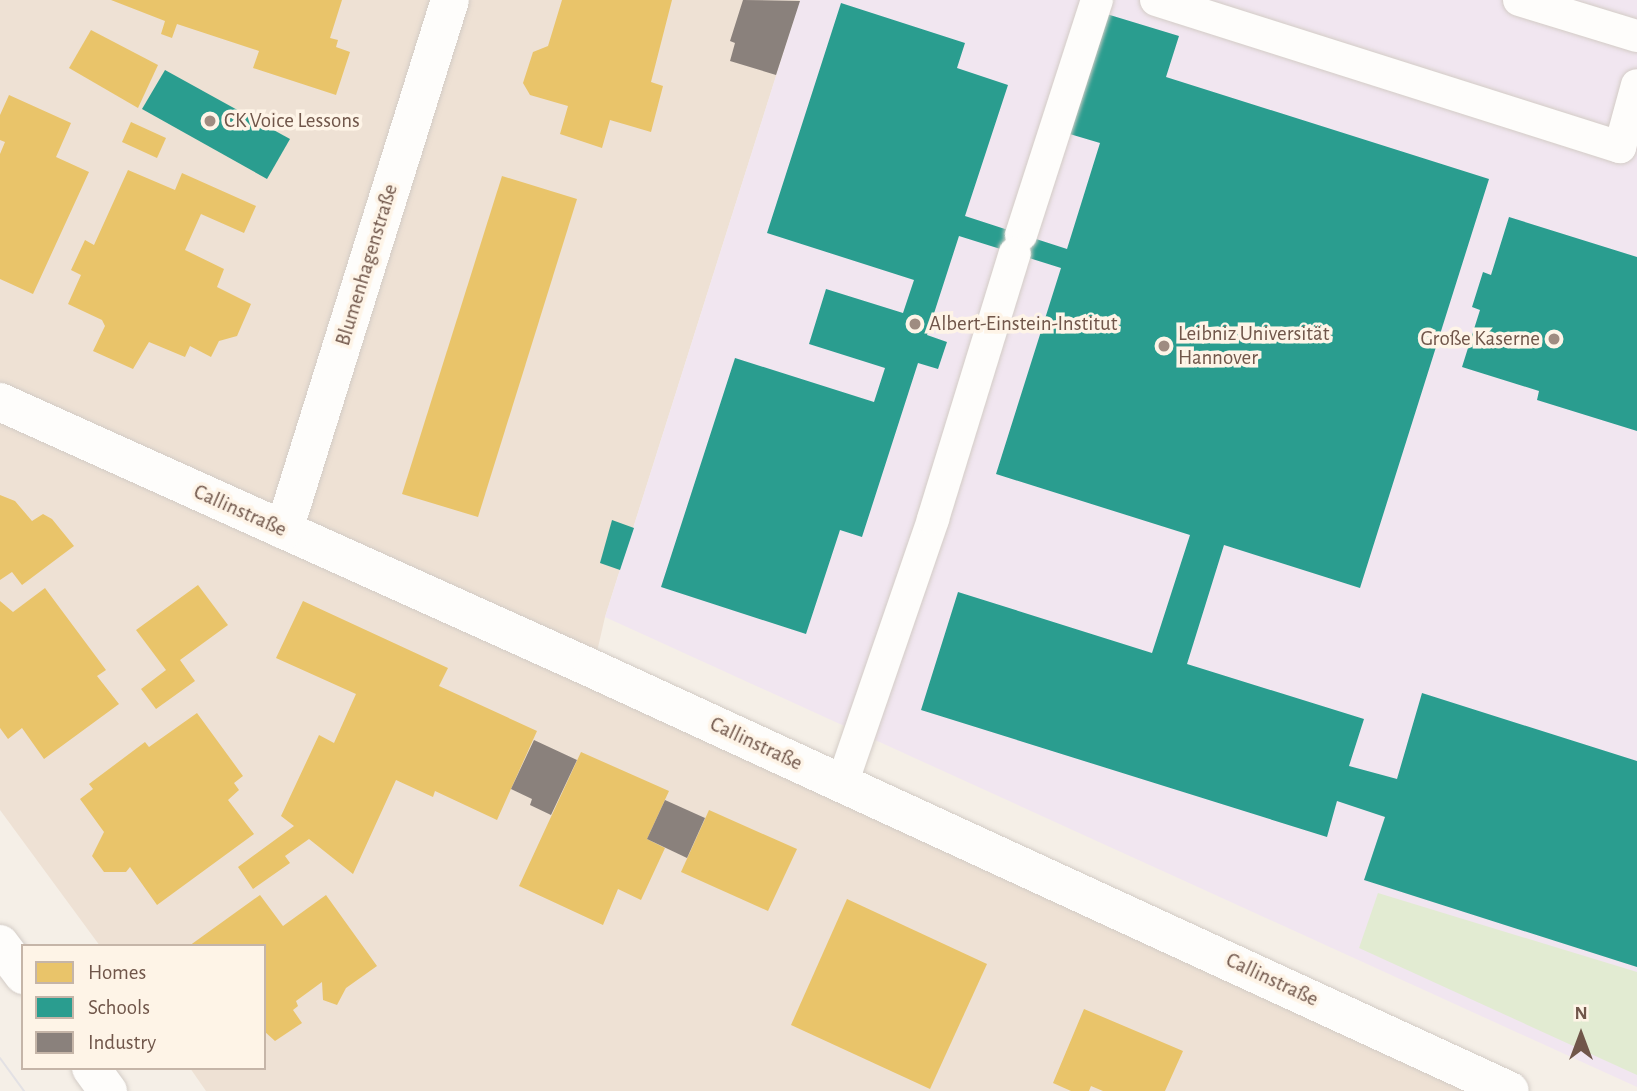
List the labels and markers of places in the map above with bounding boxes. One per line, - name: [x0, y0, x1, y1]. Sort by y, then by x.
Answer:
- place label: CK Voice Lessons: [224, 108, 360, 134]
- marker: CK Voice Lessons: [202, 113, 218, 129]
- place label: Albert-Einstein-Institut: [929, 311, 1117, 337]
- marker: Albert-Einstein-Institut: [907, 316, 923, 332]
- place label: Leibniz Universität Hannover: [1178, 321, 1329, 371]
- place label: Große Kaserne: [1420, 326, 1540, 352]
- marker: Große Kaserne: [1546, 331, 1562, 347]
- marker: Leibniz Universität Hannover: [1156, 338, 1172, 354]

